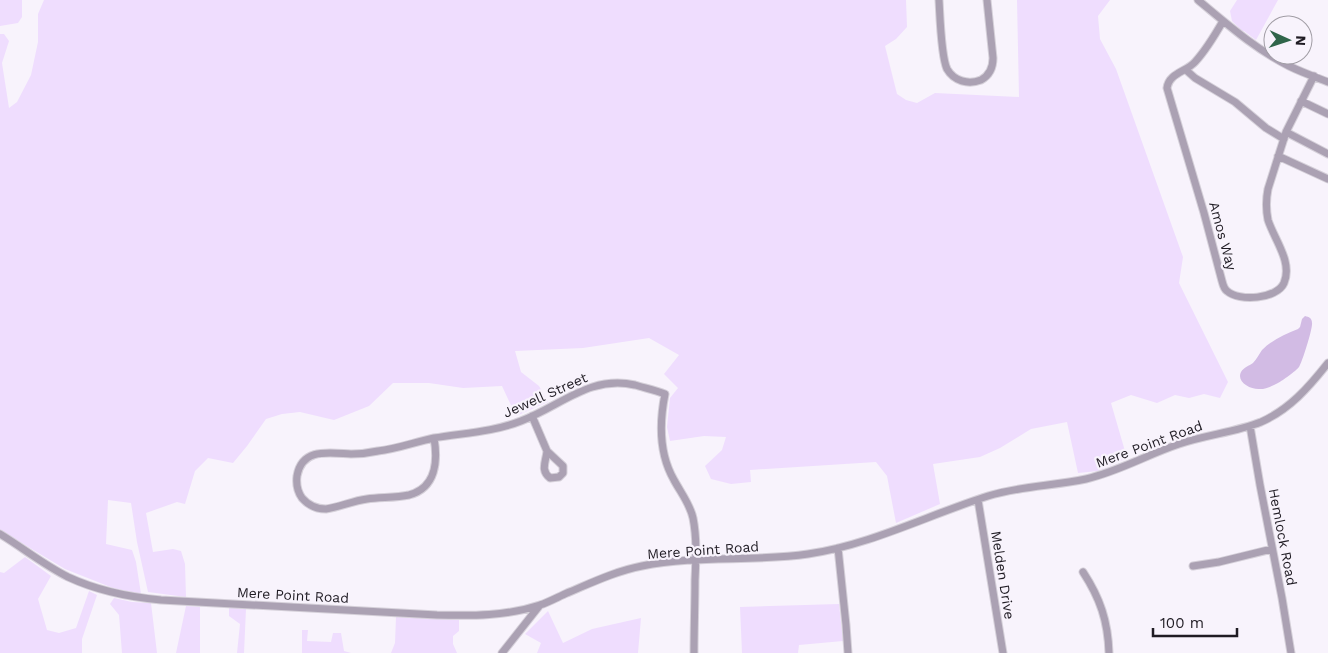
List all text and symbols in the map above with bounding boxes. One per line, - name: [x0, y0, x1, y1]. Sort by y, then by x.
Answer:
- north arrow: [1263, 15, 1313, 65]
- text: N: [1293, 35, 1309, 46]
- street label: Amos Way: [1206, 200, 1240, 273]
- street label: Jewell Street: [501, 369, 590, 421]
- street label: Mere Point Road: [1094, 417, 1204, 471]
- street label: Hemlock Road: [1266, 487, 1300, 587]
- street label: Melden Drive: [988, 530, 1018, 620]
- street label: Mere Point Road: [646, 538, 760, 562]
- street label: Mere Point Road: [237, 584, 349, 606]
- scale bar: [1153, 606, 1237, 638]
- text: 100 m: [1160, 614, 1204, 632]

